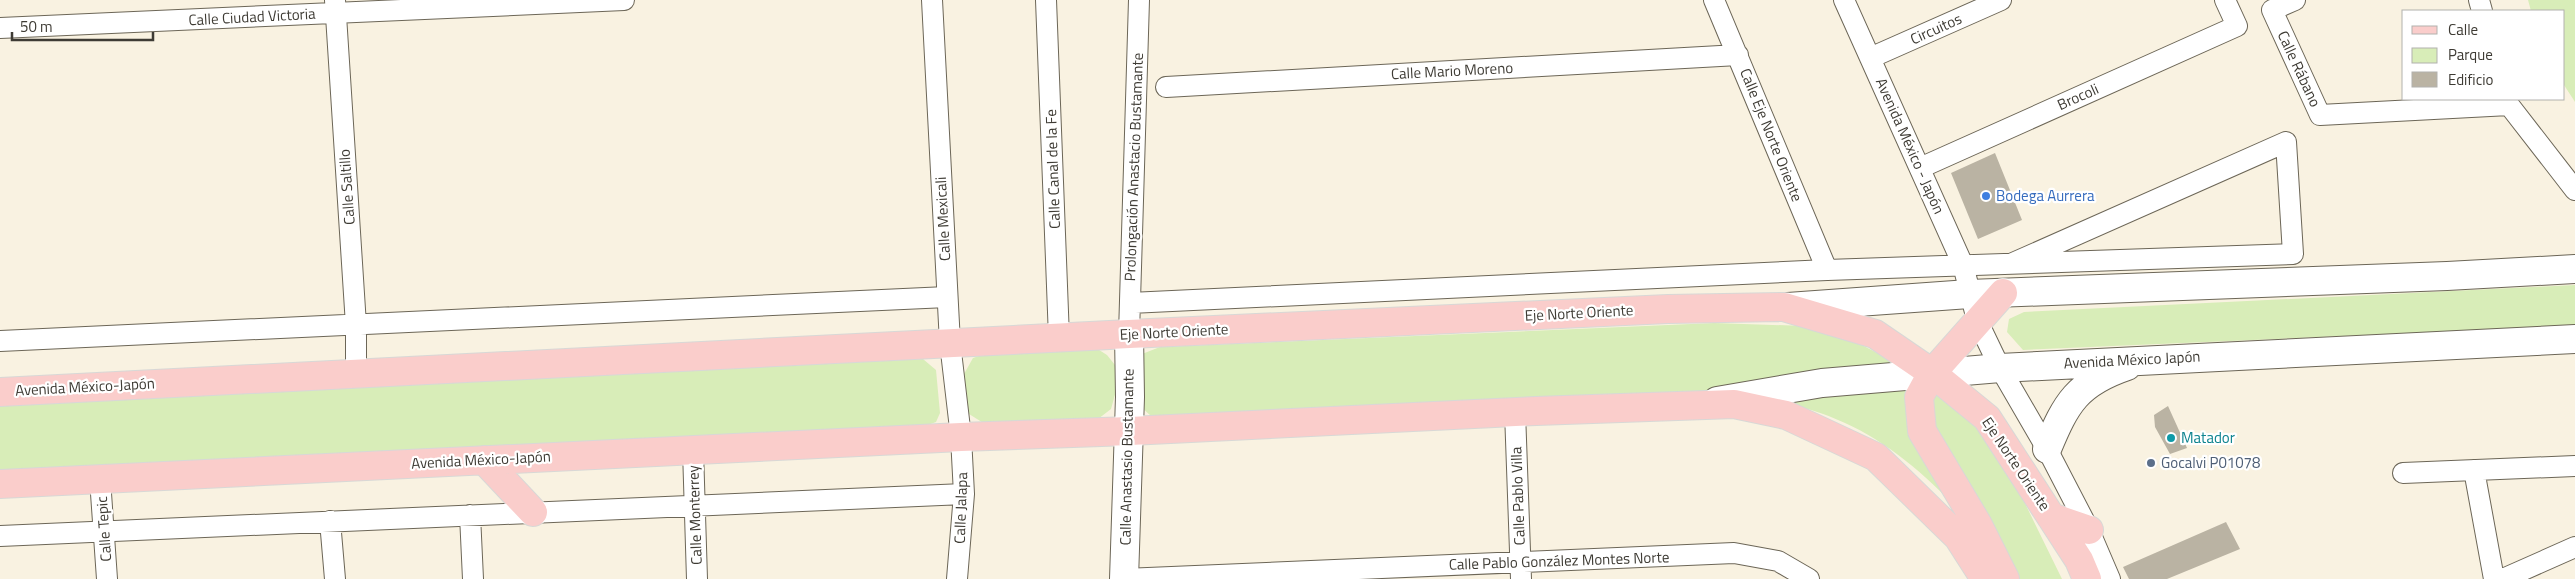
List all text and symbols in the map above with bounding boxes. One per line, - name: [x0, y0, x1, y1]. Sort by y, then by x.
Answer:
- street label: Calle Ciudad Victoria: [188, 2, 317, 31]
- street label: Circuitos: [1906, 7, 1965, 50]
- scale bar: [12, 10, 154, 42]
- legend: [2402, 10, 2565, 100]
- text: 50 m: [20, 15, 53, 38]
- text: Calle: [2448, 18, 2478, 41]
- street label: Calle Rábano: [2272, 27, 2327, 111]
- text: Parque: [2448, 43, 2493, 66]
- street label: Prolongación Anastacio Bustamante: [1118, 52, 1149, 282]
- street label: Calle Mario Moreno: [1390, 56, 1514, 85]
- street label: Calle Eje Norte Oriente: [1734, 65, 1809, 205]
- text: Edificio: [2448, 68, 2493, 91]
- street label: Avenida México - Japón: [1870, 74, 1951, 218]
- street label: Brocoli: [2053, 77, 2102, 116]
- street label: Calle Canal de la Fe: [1039, 109, 1066, 229]
- street label: Calle Saltillo: [332, 148, 361, 226]
- street label: Calle Mexicali: [929, 176, 956, 262]
- place label: Bodega Aurrera: [1996, 184, 2095, 207]
- marker: Bodega Aurrera: [1980, 190, 1992, 202]
- street label: Eje Norte Oriente: [1524, 298, 1634, 327]
- street label: Eje Norte Oriente: [1119, 317, 1229, 346]
- street label: Avenida México Japón: [2063, 344, 2201, 375]
- street label: Calle Anastasio Bustamante: [1113, 368, 1140, 546]
- street label: Avenida México-Japón: [15, 371, 155, 402]
- street label: Eje Norte Oriente: [1977, 412, 2056, 515]
- place label: Matador: [2181, 426, 2235, 449]
- marker: Matador: [2165, 432, 2177, 444]
- street label: Avenida México-Japón: [411, 444, 551, 475]
- street label: Calle Pablo Villa: [1504, 446, 1531, 546]
- place label: Gocalvi P01078: [2161, 451, 2260, 474]
- marker: Gocalvi P01078: [2145, 457, 2157, 469]
- street label: Calle Monterrey: [681, 465, 708, 565]
- street label: Calle Jalapa: [948, 471, 973, 544]
- street label: Calle Tepic: [90, 496, 117, 562]
- street label: Calle Pablo González Montes Norte: [1448, 545, 1670, 576]

